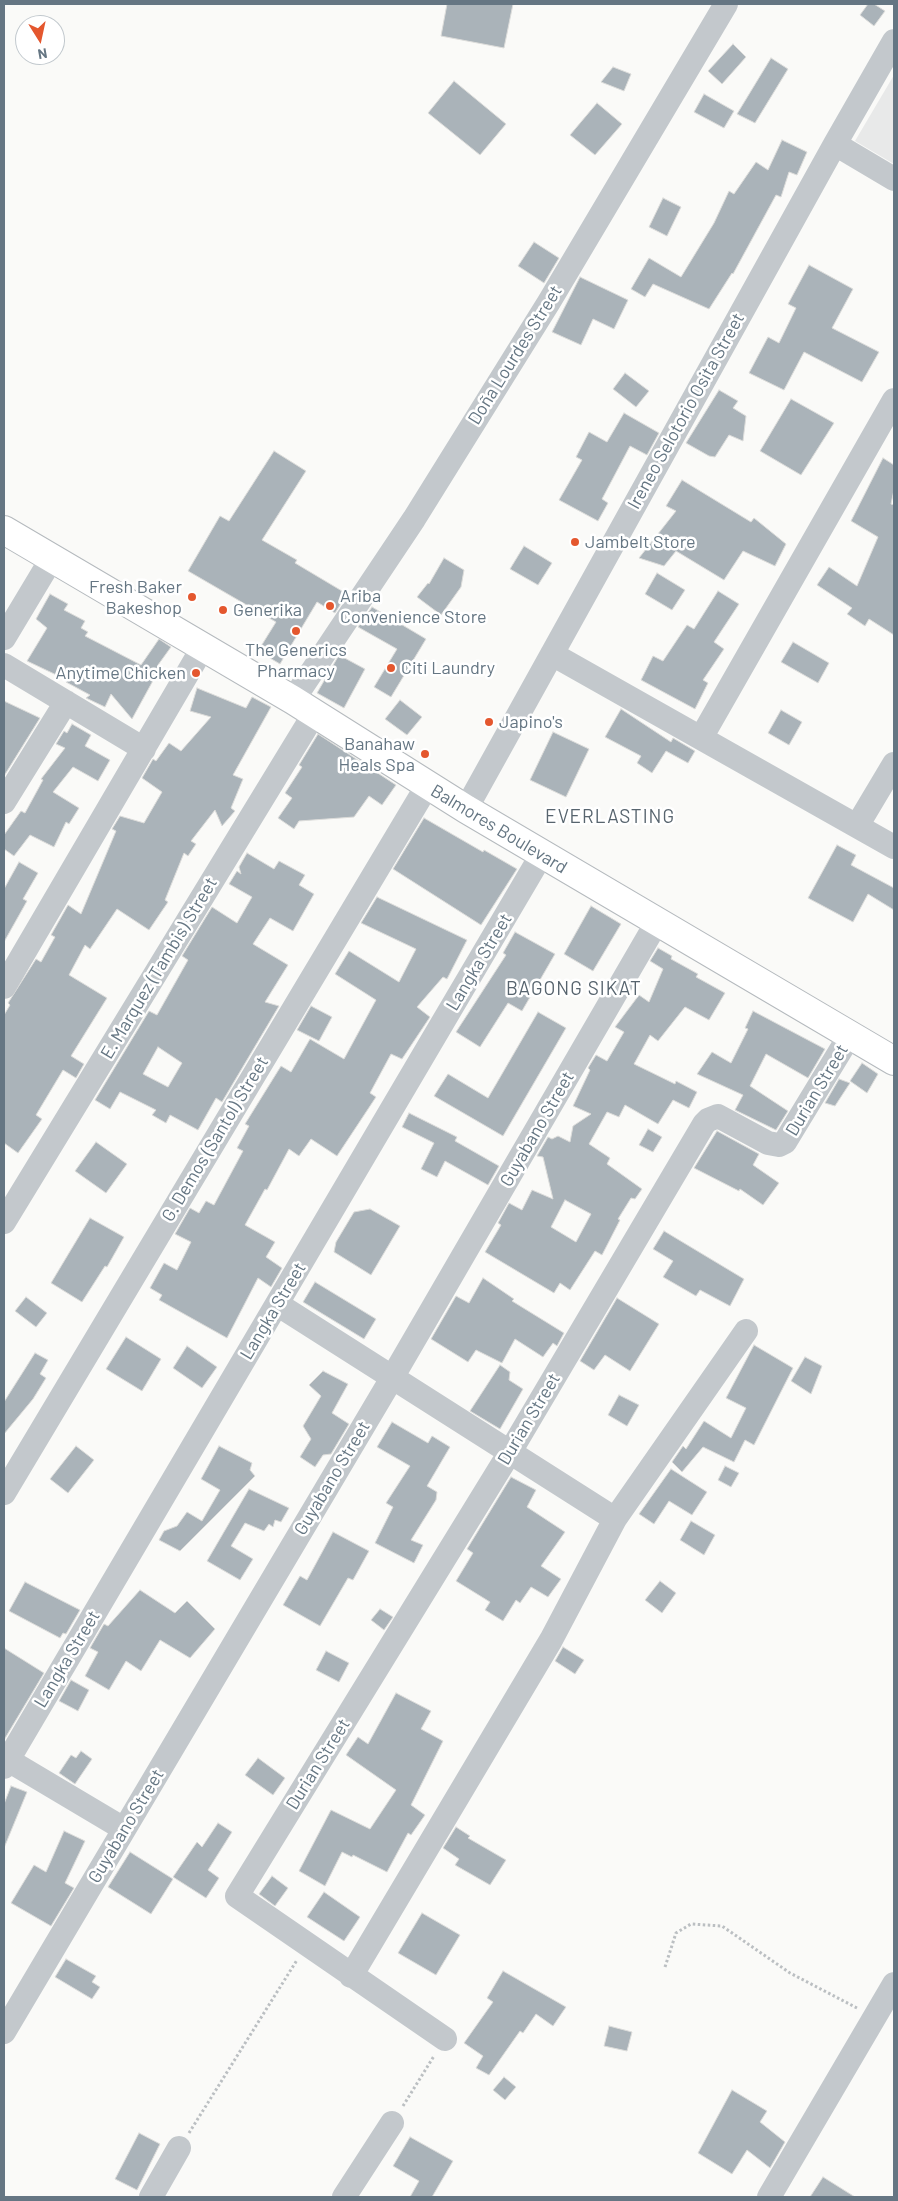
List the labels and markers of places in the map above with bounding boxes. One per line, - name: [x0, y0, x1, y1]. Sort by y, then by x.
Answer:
- place label: Jambelt Store: [585, 531, 696, 553]
- marker: Jambelt Store: [569, 536, 581, 548]
- place label: Fresh Baker Bakeshop: [89, 576, 182, 618]
- place label: Ariba Convenience Store: [340, 585, 487, 628]
- marker: Fresh Baker Bakeshop: [186, 591, 198, 603]
- place label: Generika: [233, 599, 302, 621]
- marker: Ariba Convenience Store: [324, 600, 336, 612]
- marker: Generika: [217, 604, 229, 616]
- marker: The Generics Pharmacy: [290, 625, 302, 637]
- place label: The Generics Pharmacy: [245, 639, 347, 682]
- place label: Citi Laundry: [401, 657, 495, 679]
- place label: Anytime Chicken: [56, 662, 186, 684]
- marker: Citi Laundry: [385, 662, 397, 674]
- marker: Anytime Chicken: [190, 667, 202, 679]
- place label: Japino's: [499, 711, 563, 733]
- marker: Japino's: [483, 716, 495, 728]
- place label: Banahaw Heals Spa: [338, 733, 415, 776]
- marker: Banahaw Heals Spa: [419, 748, 431, 760]

